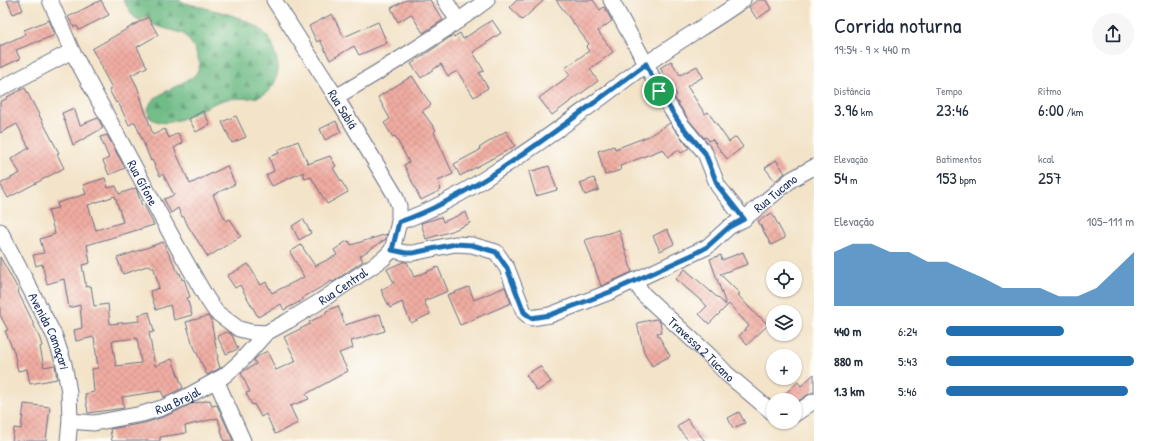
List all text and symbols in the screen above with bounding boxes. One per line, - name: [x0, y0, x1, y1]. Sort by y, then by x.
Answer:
- text: Corrida noturna: [834, 10, 961, 40]
- button: share: [1092, 13, 1134, 55]
- text: 19:54 · 9 × 440 m: [834, 40, 910, 58]
- pin: [642, 74, 676, 108]
- icon: arrive: [648, 80, 670, 102]
- text: Distância: [834, 84, 870, 98]
- text: Tempo: [936, 84, 962, 98]
- text: Ritmo: [1038, 84, 1061, 98]
- street label: Rua Sabiá: [324, 86, 362, 132]
- text: 3.96: [834, 98, 858, 121]
- text: 23:46: [936, 98, 969, 121]
- text: 6:00: [1038, 98, 1064, 121]
- text: km: [858, 105, 873, 119]
- text: /km: [1064, 105, 1083, 119]
- text: Elevação: [834, 152, 868, 166]
- text: Batimentos: [936, 152, 981, 166]
- text: kcal: [1038, 152, 1054, 166]
- street label: Rua Gifone: [123, 157, 162, 209]
- text: 54: [834, 166, 848, 189]
- text: 153: [936, 166, 957, 189]
- text: 257: [1038, 166, 1062, 189]
- street label: Rua Tucano: [750, 169, 800, 216]
- text: m: [848, 173, 858, 187]
- text: bpm: [957, 173, 976, 187]
- text: Elevação: [834, 212, 874, 230]
- text: 105–111 m: [1087, 212, 1134, 230]
- map controls: [766, 261, 802, 429]
- button: locate: [766, 261, 802, 297]
- street label: Rua Central: [315, 263, 371, 309]
- street label: Avenida Camaçari: [24, 289, 74, 371]
- button: layers: [766, 305, 802, 341]
- street label: Travessa 2 Tucano: [664, 313, 738, 386]
- text: 440 m: [834, 322, 861, 340]
- text: 6:24: [898, 322, 917, 340]
- button: +: [766, 349, 802, 385]
- text: 880 m: [834, 352, 863, 370]
- text: 5:43: [898, 352, 917, 370]
- street label: Rua Brejal: [153, 382, 204, 419]
- text: 1.3 km: [834, 382, 865, 400]
- text: 5:46: [898, 382, 917, 400]
- button: −: [766, 393, 802, 429]

